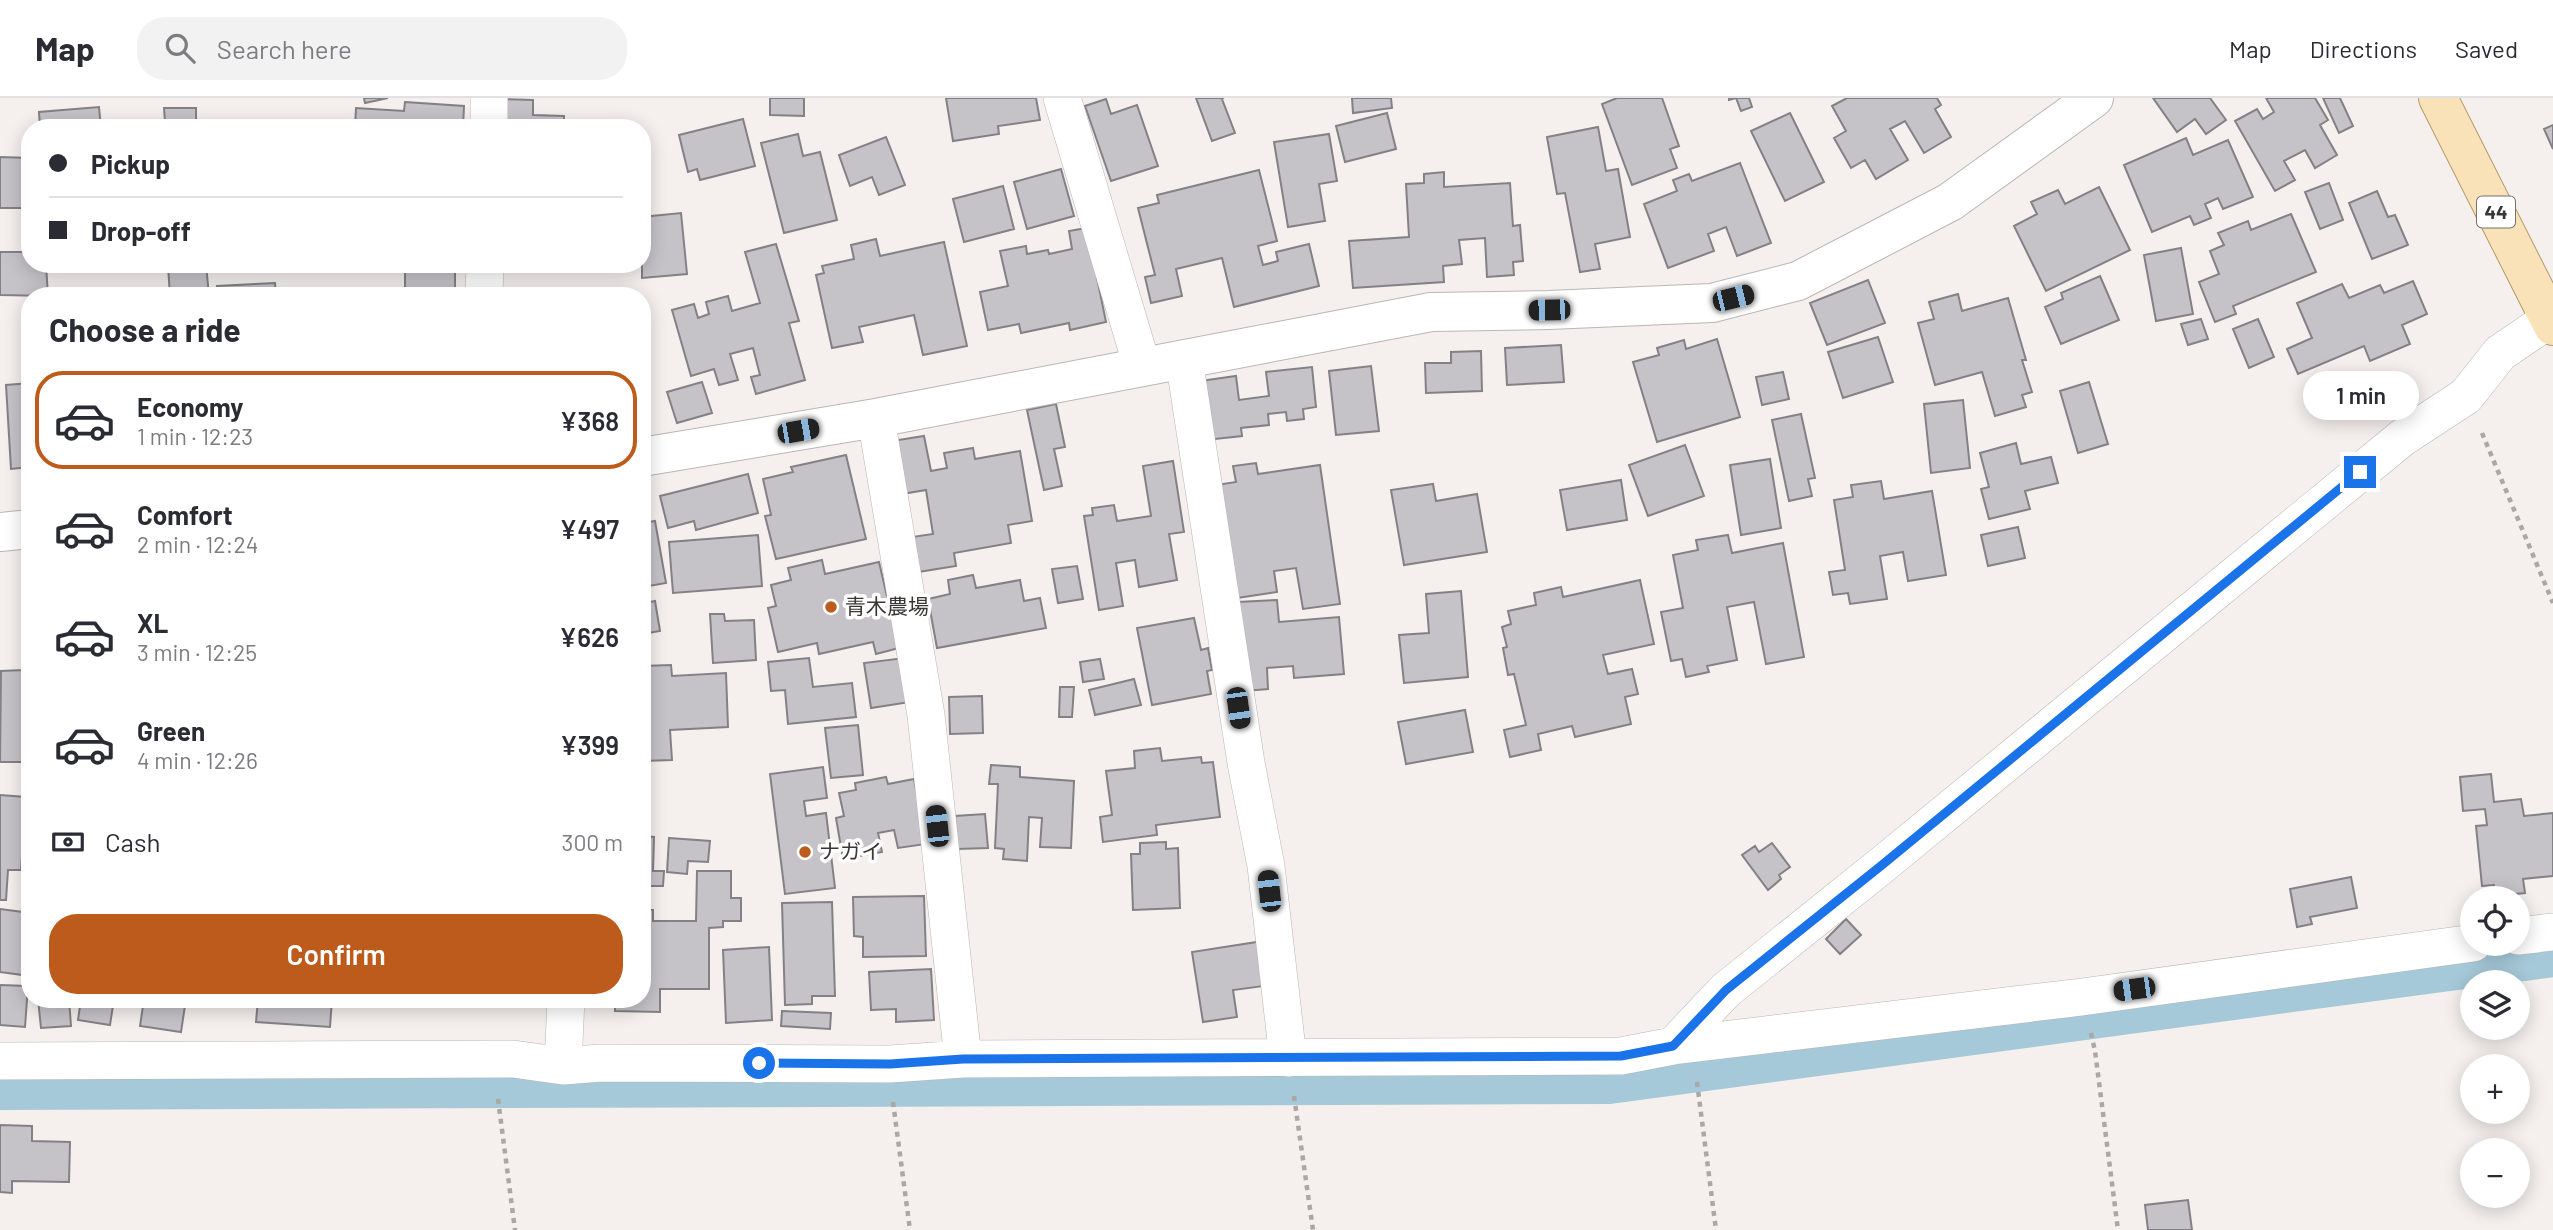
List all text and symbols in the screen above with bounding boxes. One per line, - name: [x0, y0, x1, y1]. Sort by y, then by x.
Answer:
- search box: [137, 17, 627, 80]
- text: Map: [35, 28, 95, 68]
- icon: search: [161, 29, 199, 67]
- text: Search here: [217, 33, 352, 64]
- text: Map: [2229, 34, 2272, 63]
- text: Directions: [2310, 34, 2417, 63]
- text: Saved: [2455, 34, 2518, 63]
- text: Pickup: [91, 148, 170, 179]
- road number: 44: [2477, 196, 2515, 228]
- text: Drop-off: [91, 215, 191, 246]
- car: [1711, 283, 1756, 313]
- car: [1528, 299, 1571, 321]
- text: Choose a ride: [49, 310, 241, 348]
- callout: 1 min: [2302, 370, 2418, 420]
- text: 1 min: [2336, 381, 2386, 409]
- icon: car: [53, 389, 116, 452]
- text: Economy: [137, 391, 243, 422]
- text: ¥368: [560, 405, 619, 436]
- car: [776, 417, 821, 445]
- text: 1 min · 12:23: [137, 422, 253, 450]
- route end: [2344, 456, 2376, 488]
- icon: car: [53, 497, 116, 560]
- text: Comfort: [137, 499, 233, 530]
- text: ¥497: [560, 513, 619, 544]
- text: 2 min · 12:24: [137, 530, 258, 558]
- place label: 青木農場: [845, 593, 929, 618]
- marker: 青木農場: [823, 599, 839, 615]
- icon: car: [53, 605, 116, 668]
- text: XL: [137, 607, 168, 638]
- text: ¥626: [559, 621, 619, 652]
- text: 3 min · 12:25: [137, 638, 257, 666]
- car: [1225, 686, 1252, 730]
- icon: car: [53, 713, 116, 776]
- text: Green: [137, 715, 205, 746]
- text: ¥399: [560, 729, 619, 760]
- text: 4 min · 12:26: [137, 746, 258, 774]
- car: [925, 804, 950, 848]
- icon: cash: [49, 823, 87, 861]
- text: Cash: [105, 826, 160, 857]
- text: 300 m: [562, 828, 623, 856]
- place label: ナガイ: [819, 838, 882, 863]
- marker: ナガイ: [797, 844, 813, 860]
- car: [1257, 869, 1282, 913]
- map controls: [2460, 886, 2530, 1208]
- button: locate: [2460, 886, 2530, 956]
- button: Confirm: [49, 914, 623, 994]
- button: layers: [2460, 970, 2530, 1040]
- car: [2112, 976, 2157, 1002]
- route start: [743, 1047, 775, 1079]
- button: +: [2460, 1054, 2530, 1124]
- button: −: [2460, 1138, 2530, 1208]

